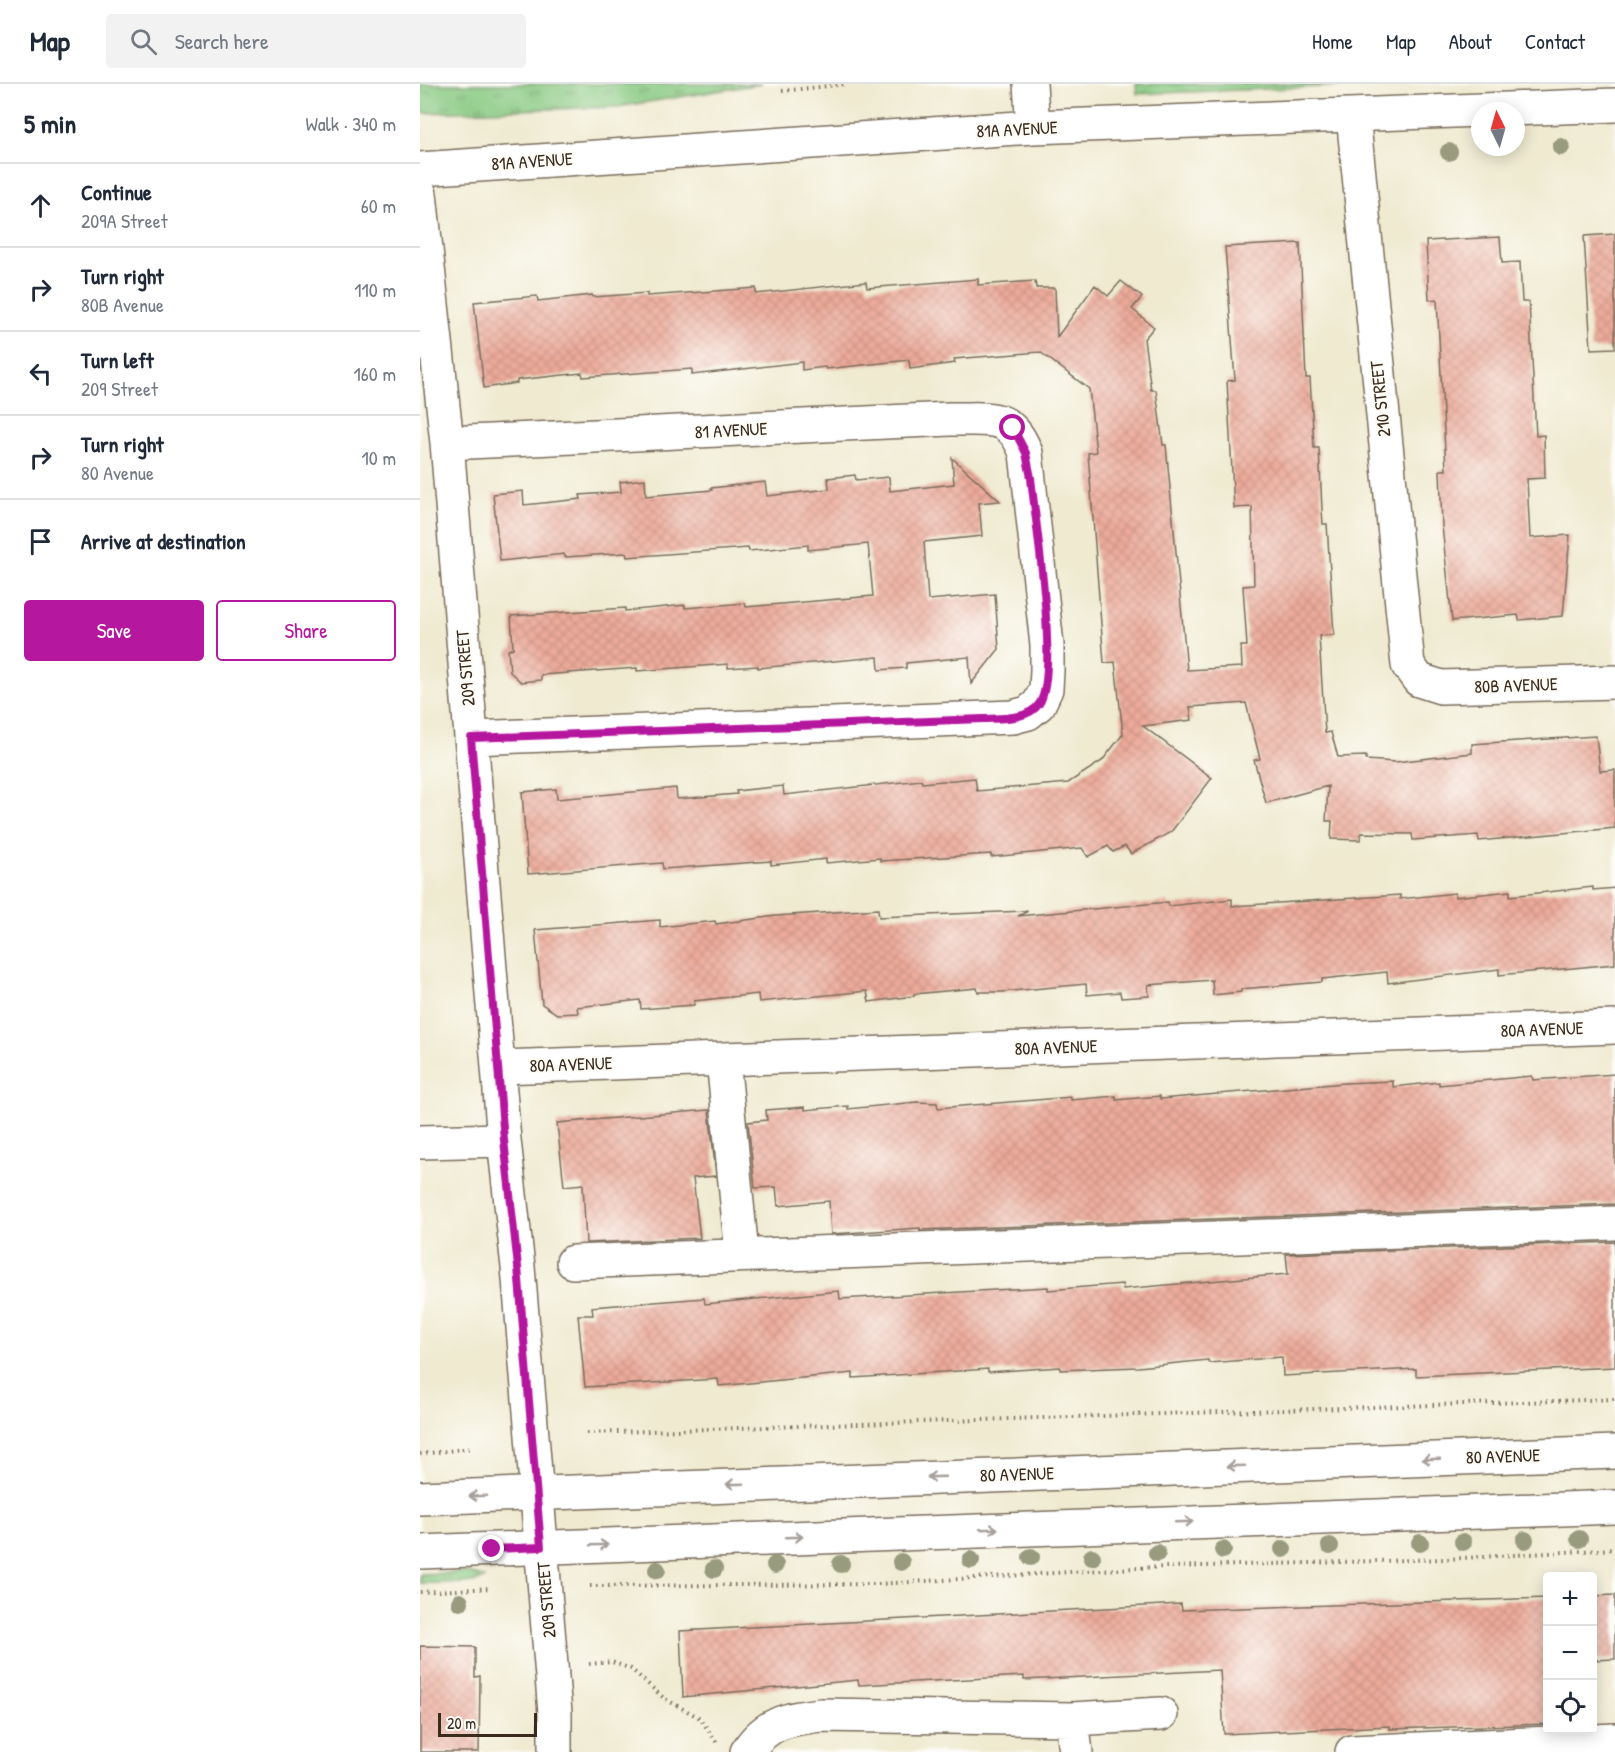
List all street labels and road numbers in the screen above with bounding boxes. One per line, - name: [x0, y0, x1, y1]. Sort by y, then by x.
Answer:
- street label: 81A AVENUE: [976, 114, 1058, 144]
- street label: 81A AVENUE: [490, 146, 574, 176]
- street label: 210 STREET: [1364, 359, 1396, 438]
- street label: 81 AVENUE: [694, 416, 768, 444]
- street label: 209 STREET: [449, 628, 481, 707]
- street label: 80B AVENUE: [1474, 671, 1558, 699]
- street label: 80A AVENUE: [1500, 1015, 1584, 1043]
- street label: 80A AVENUE: [1014, 1033, 1098, 1061]
- street label: 80A AVENUE: [529, 1050, 613, 1078]
- street label: 80 AVENUE: [1465, 1442, 1541, 1470]
- street label: 80 AVENUE: [979, 1460, 1055, 1488]
- street label: 209 STREET: [530, 1560, 562, 1639]

